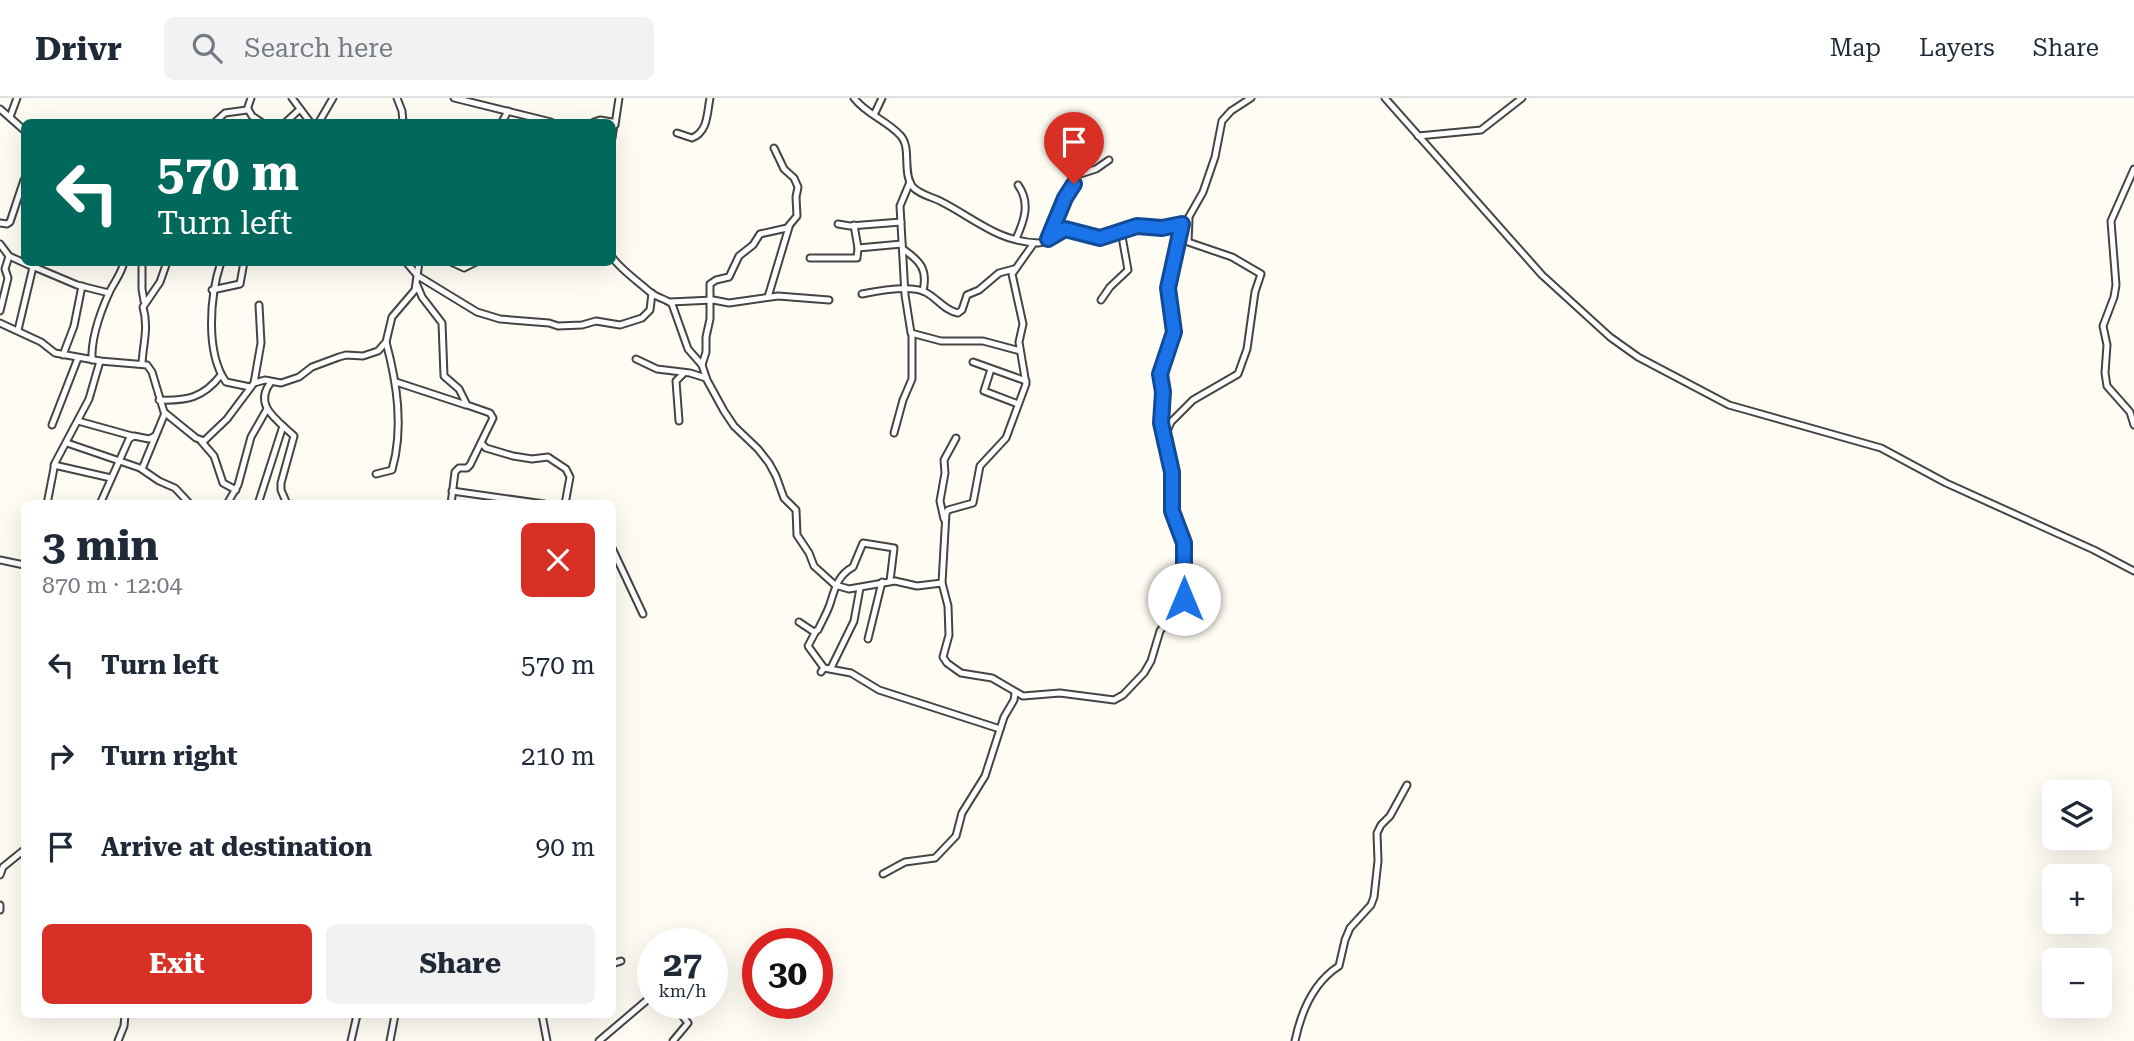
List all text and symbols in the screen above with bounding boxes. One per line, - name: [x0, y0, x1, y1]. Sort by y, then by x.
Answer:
- search box: [164, 17, 654, 80]
- text: Drivr: [35, 29, 122, 68]
- icon: search: [188, 29, 226, 67]
- text: Search here: [244, 33, 393, 63]
- text: Map: [1830, 34, 1881, 62]
- text: Layers: [1919, 34, 1995, 62]
- text: Share: [2033, 34, 2099, 62]
- pin: [1044, 112, 1104, 184]
- icon: arrive: [1055, 123, 1093, 161]
- text: 570 m: [157, 145, 299, 202]
- icon: left: [42, 147, 133, 238]
- text: Turn left: [157, 204, 292, 242]
- text: 3 min: [42, 521, 159, 570]
- button: close: [521, 523, 595, 597]
- position arrow: [1147, 562, 1221, 636]
- text: 870 m · 12:04: [42, 572, 182, 599]
- icon: left: [42, 646, 80, 684]
- text: Turn left: [101, 650, 219, 680]
- text: 570 m: [521, 650, 595, 680]
- icon: right: [42, 737, 80, 775]
- text: Turn right: [101, 741, 237, 771]
- text: 210 m: [521, 741, 595, 771]
- map controls: [2042, 780, 2112, 1018]
- button: layers: [2042, 780, 2112, 850]
- icon: arrive: [42, 828, 80, 866]
- text: Arrive at destination: [101, 832, 372, 862]
- text: 90 m: [536, 832, 595, 862]
- button: +: [2042, 864, 2112, 934]
- button: Exit: [42, 924, 312, 1004]
- button: Share: [326, 924, 595, 1004]
- speed limit sign: 30: [742, 928, 833, 1019]
- text: 27: [663, 944, 702, 985]
- button: −: [2042, 948, 2112, 1018]
- text: km/h: [658, 980, 707, 1001]

